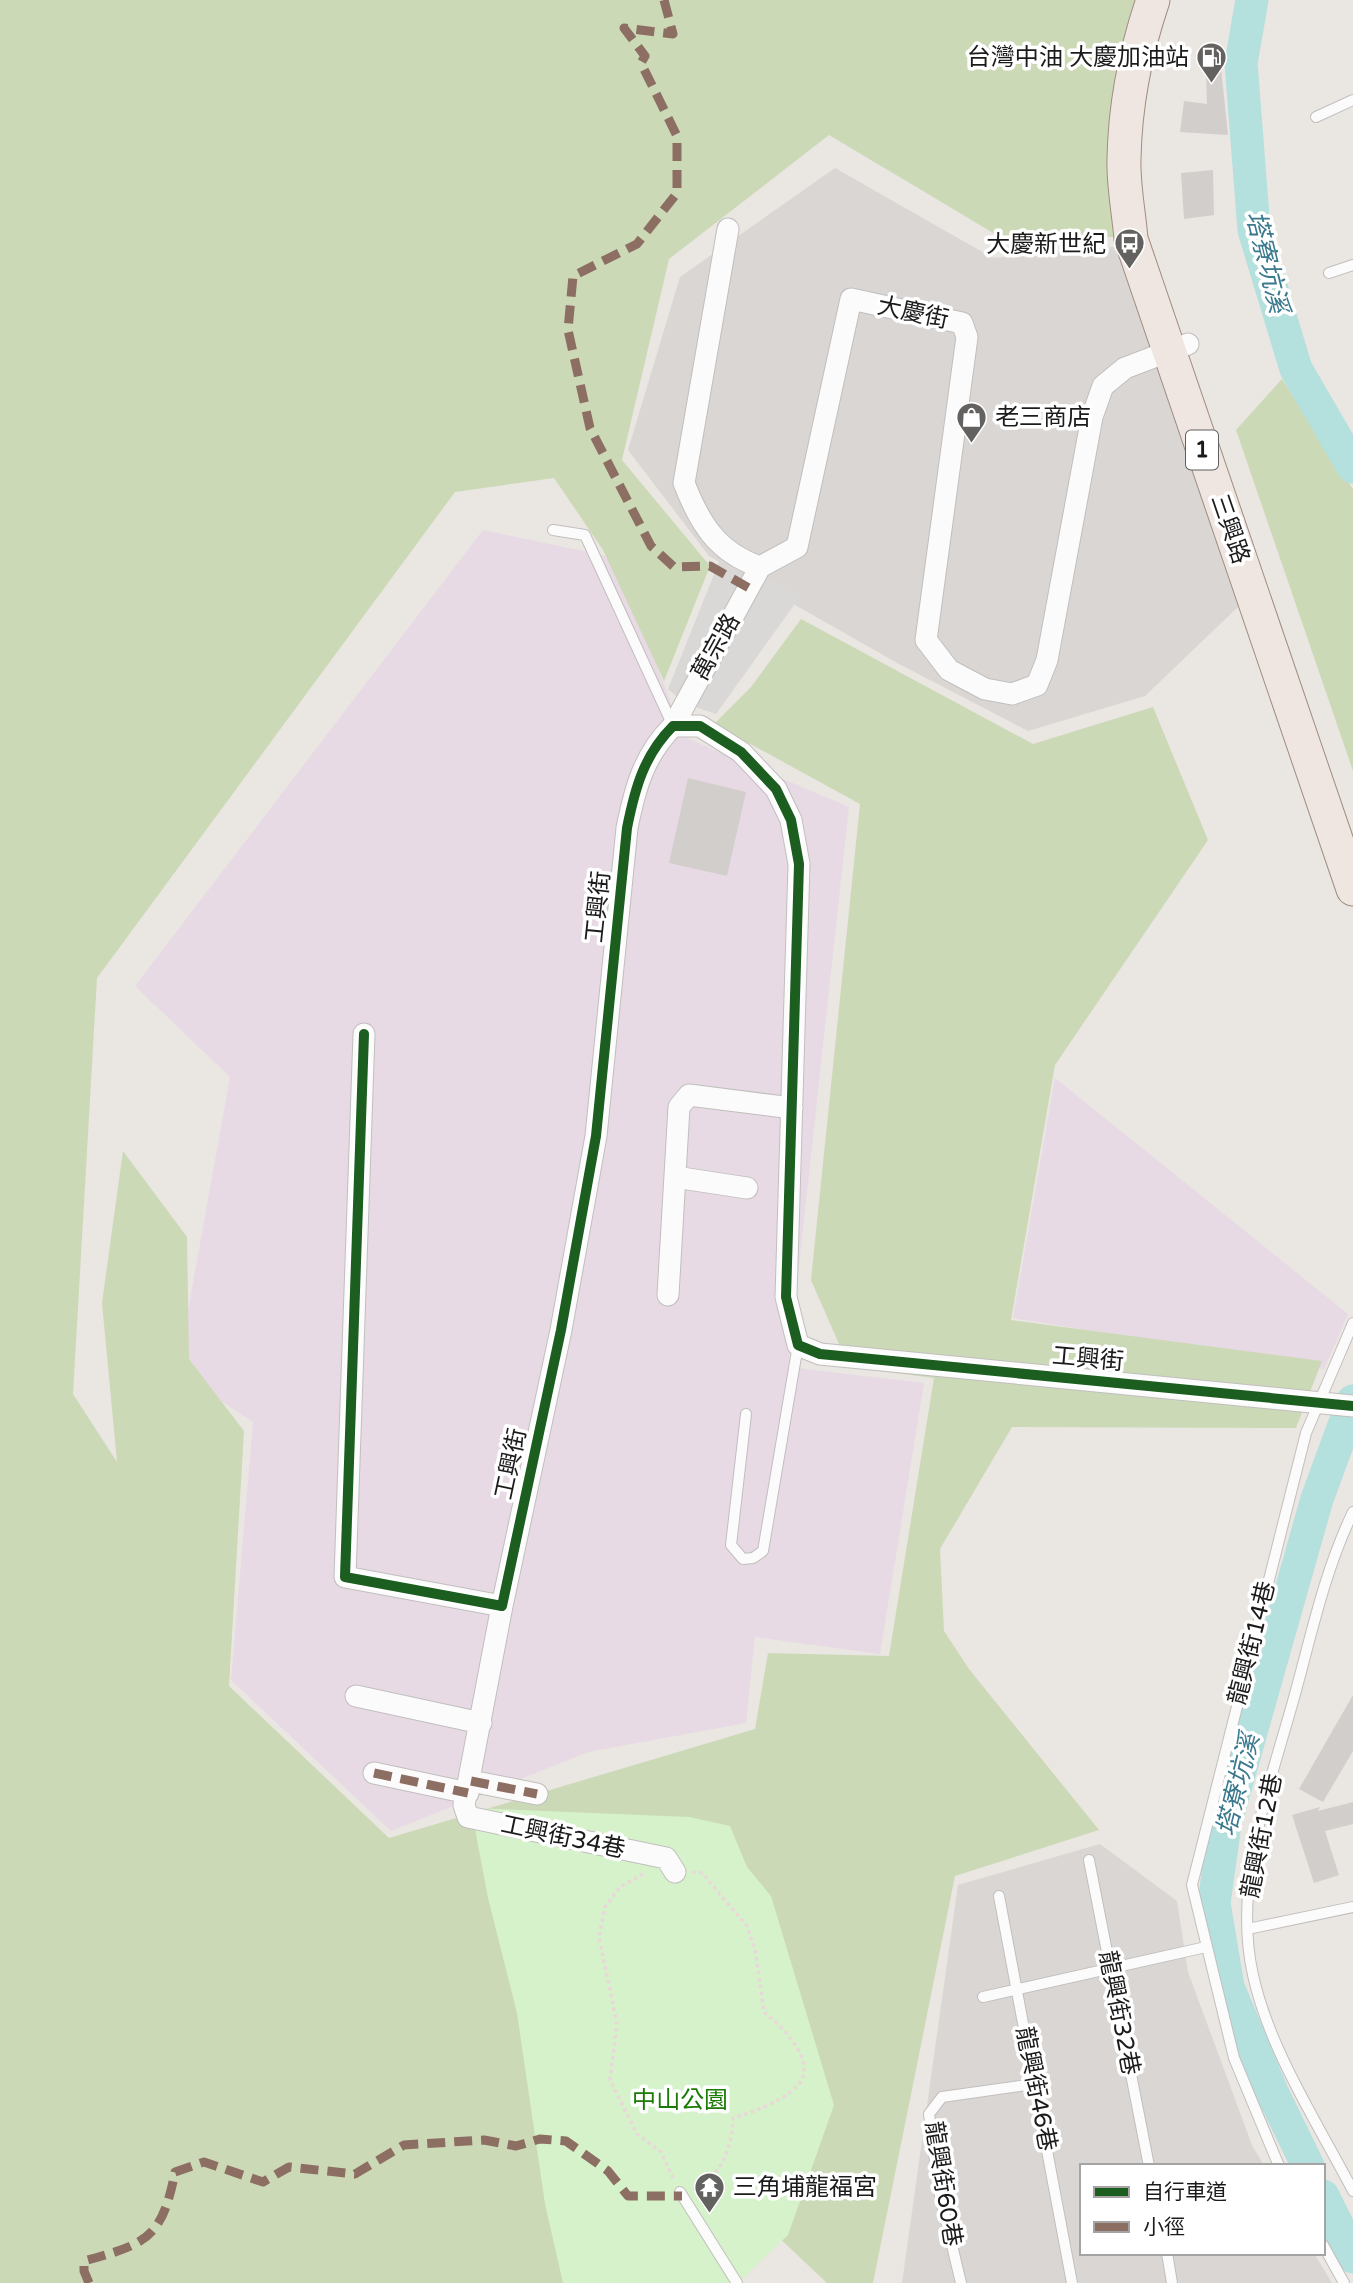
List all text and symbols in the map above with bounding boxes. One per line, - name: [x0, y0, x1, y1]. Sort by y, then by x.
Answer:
- fuel station icon: 台灣中油 大慶加油站: [1195, 40, 1229, 84]
- place label: 台灣中油 大慶加油站: [967, 43, 1189, 72]
- water label: 塔寮坑溪: [1239, 208, 1296, 320]
- bus stop icon: 大慶新世紀: [1112, 227, 1146, 271]
- place label: 大慶新世紀: [986, 230, 1106, 259]
- street label: 大慶街: [875, 291, 951, 335]
- shop icon: 老三商店: [955, 400, 989, 444]
- place label: 老三商店: [995, 403, 1091, 432]
- road number: 1: [1186, 431, 1218, 470]
- street label: 三興路: [1205, 490, 1255, 568]
- street label: 萬宗路: [686, 608, 746, 686]
- street label: 工興街: [580, 870, 616, 944]
- street label: 工興街: [1051, 1341, 1125, 1377]
- street label: 工興街: [489, 1426, 533, 1502]
- street label: 龍興街14巷: [1223, 1578, 1281, 1708]
- water label: 塔寮坑溪: [1210, 1727, 1267, 1839]
- street label: 龍興街12巷: [1236, 1771, 1288, 1901]
- street label: 工興街34巷: [498, 1810, 628, 1864]
- street label: 龍興街32巷: [1093, 1948, 1145, 2078]
- street label: 龍興街46巷: [1010, 2024, 1062, 2154]
- park label: 中山公園: [632, 2086, 728, 2115]
- street label: 龍興街60巷: [919, 2119, 967, 2249]
- legend: [1080, 2164, 1325, 2255]
- temple icon: 三角埔龍福宮: [693, 2170, 727, 2214]
- place label: 三角埔龍福宮: [733, 2173, 877, 2202]
- text: 自行車道: [1143, 2180, 1227, 2205]
- text: 小徑: [1143, 2215, 1185, 2240]

